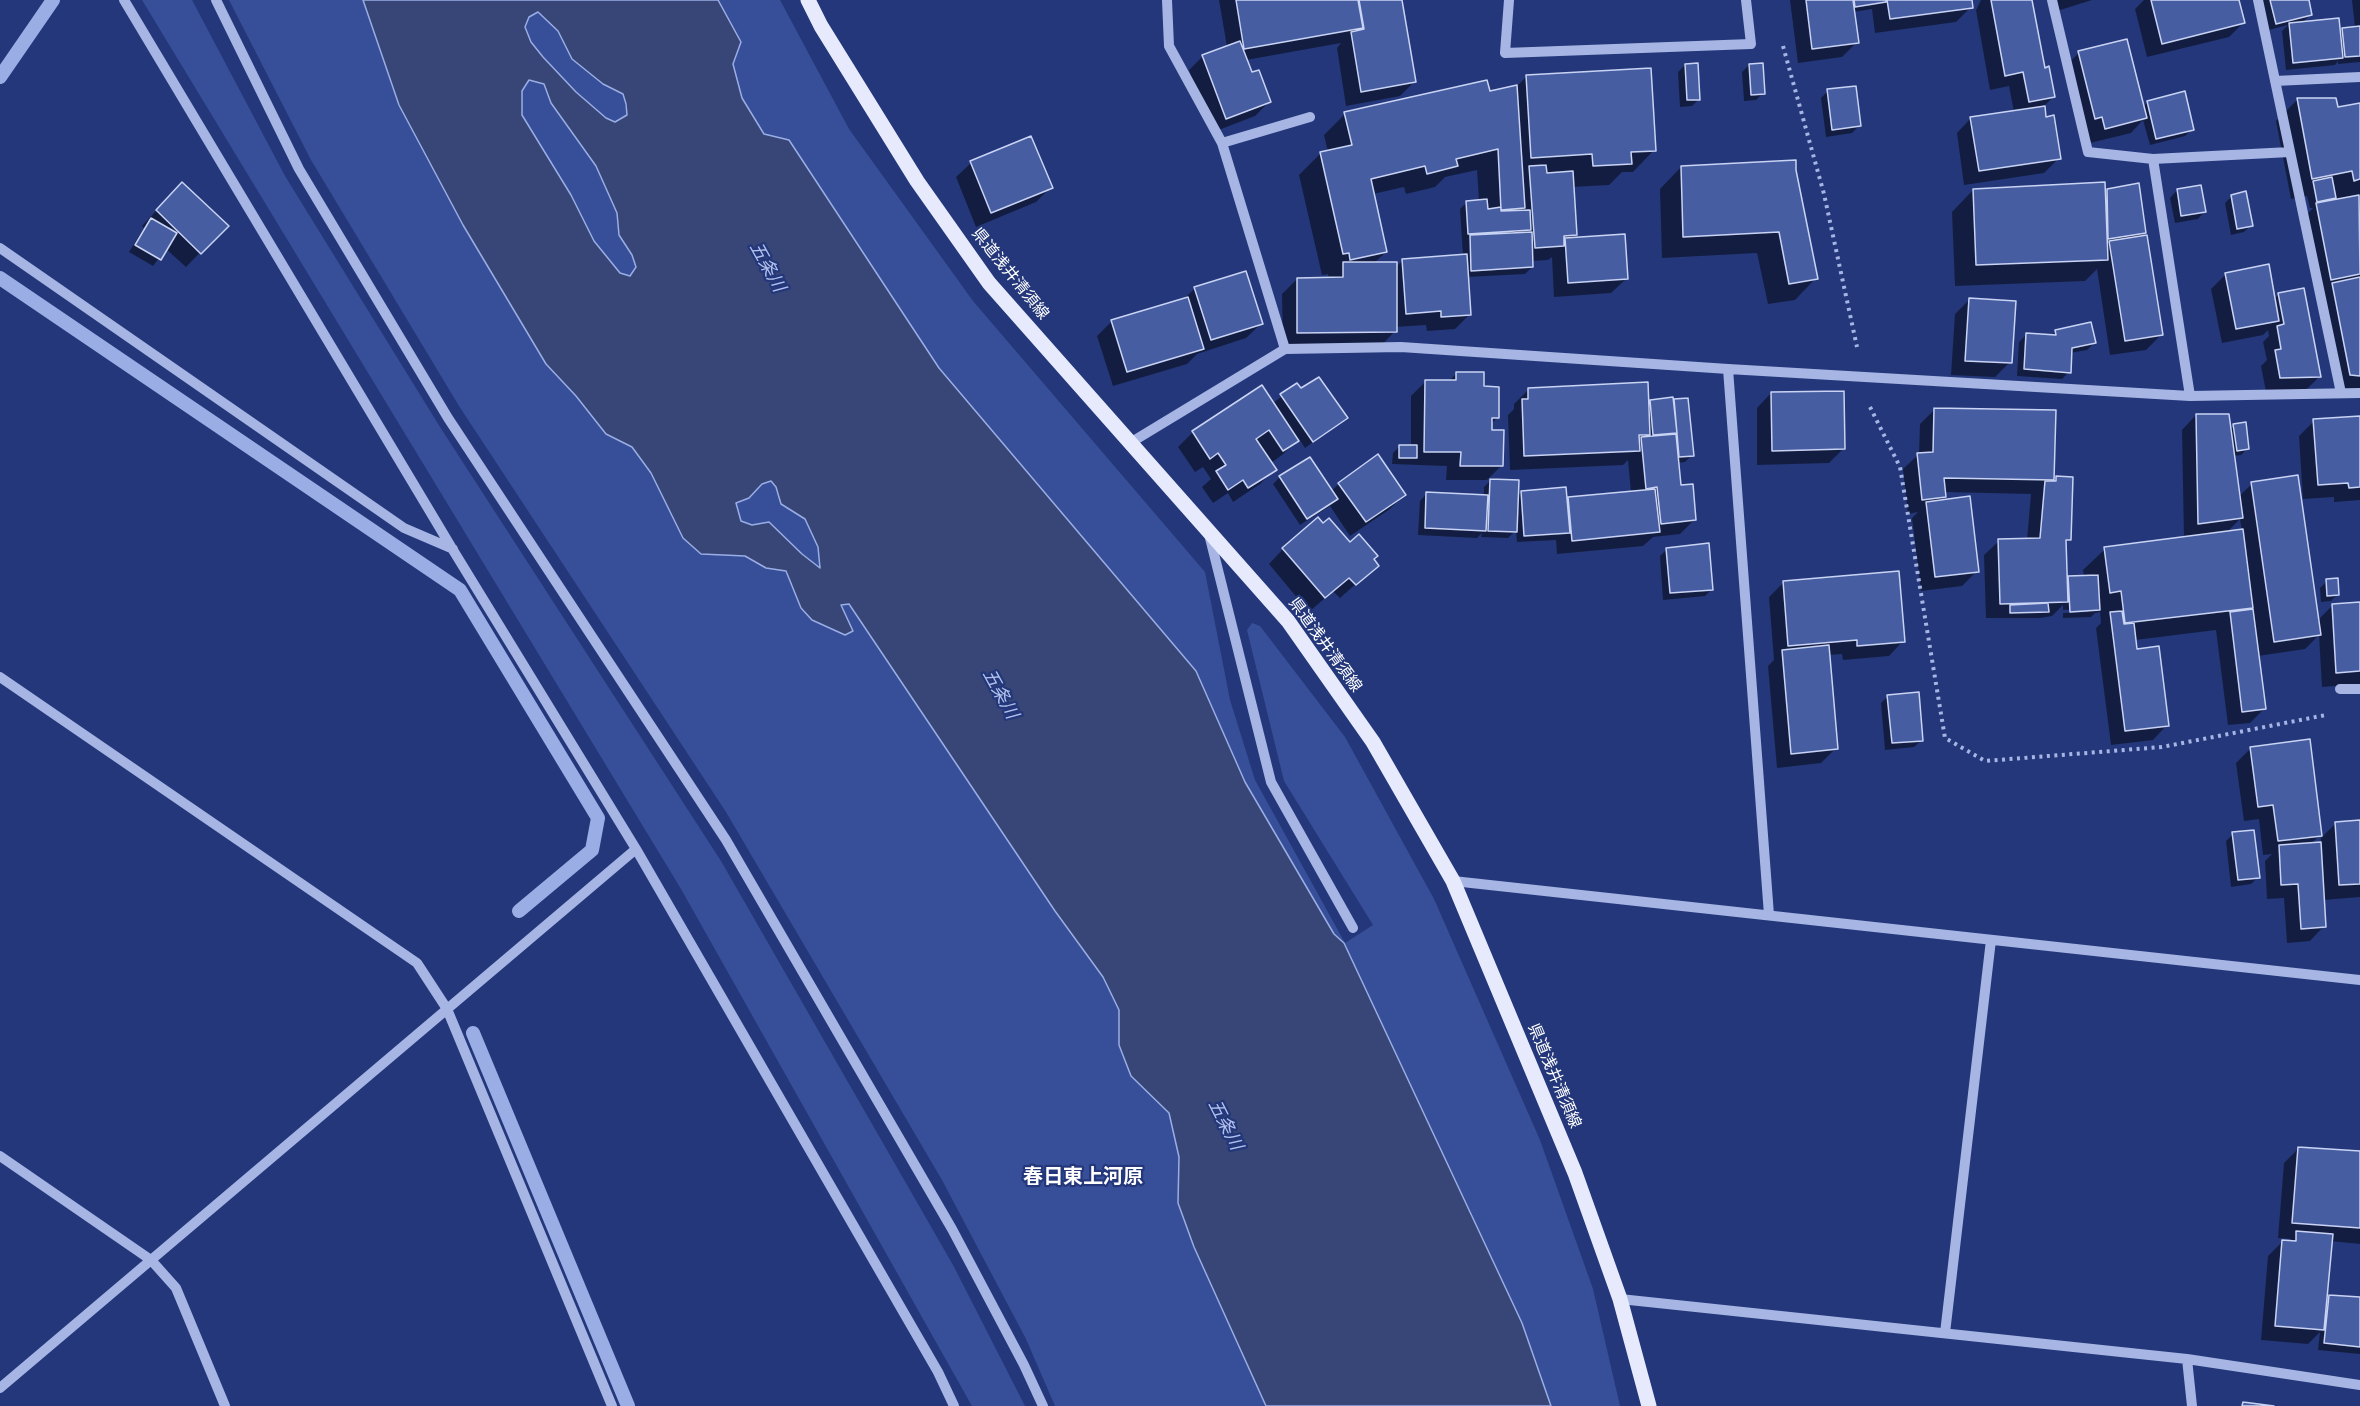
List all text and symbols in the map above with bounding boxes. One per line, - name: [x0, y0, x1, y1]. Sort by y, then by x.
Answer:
- street label: 県道浅井清須線: [967, 224, 1053, 324]
- water label: 五条川: [744, 238, 790, 296]
- street label: 県道浅井清須線: [1284, 594, 1366, 696]
- water label: 五条川: [977, 665, 1023, 723]
- street label: 県道浅井清須線: [1523, 1021, 1585, 1131]
- water label: 五条川: [1203, 1096, 1247, 1154]
- district label: 春日東上河原: [1023, 1165, 1143, 1189]

